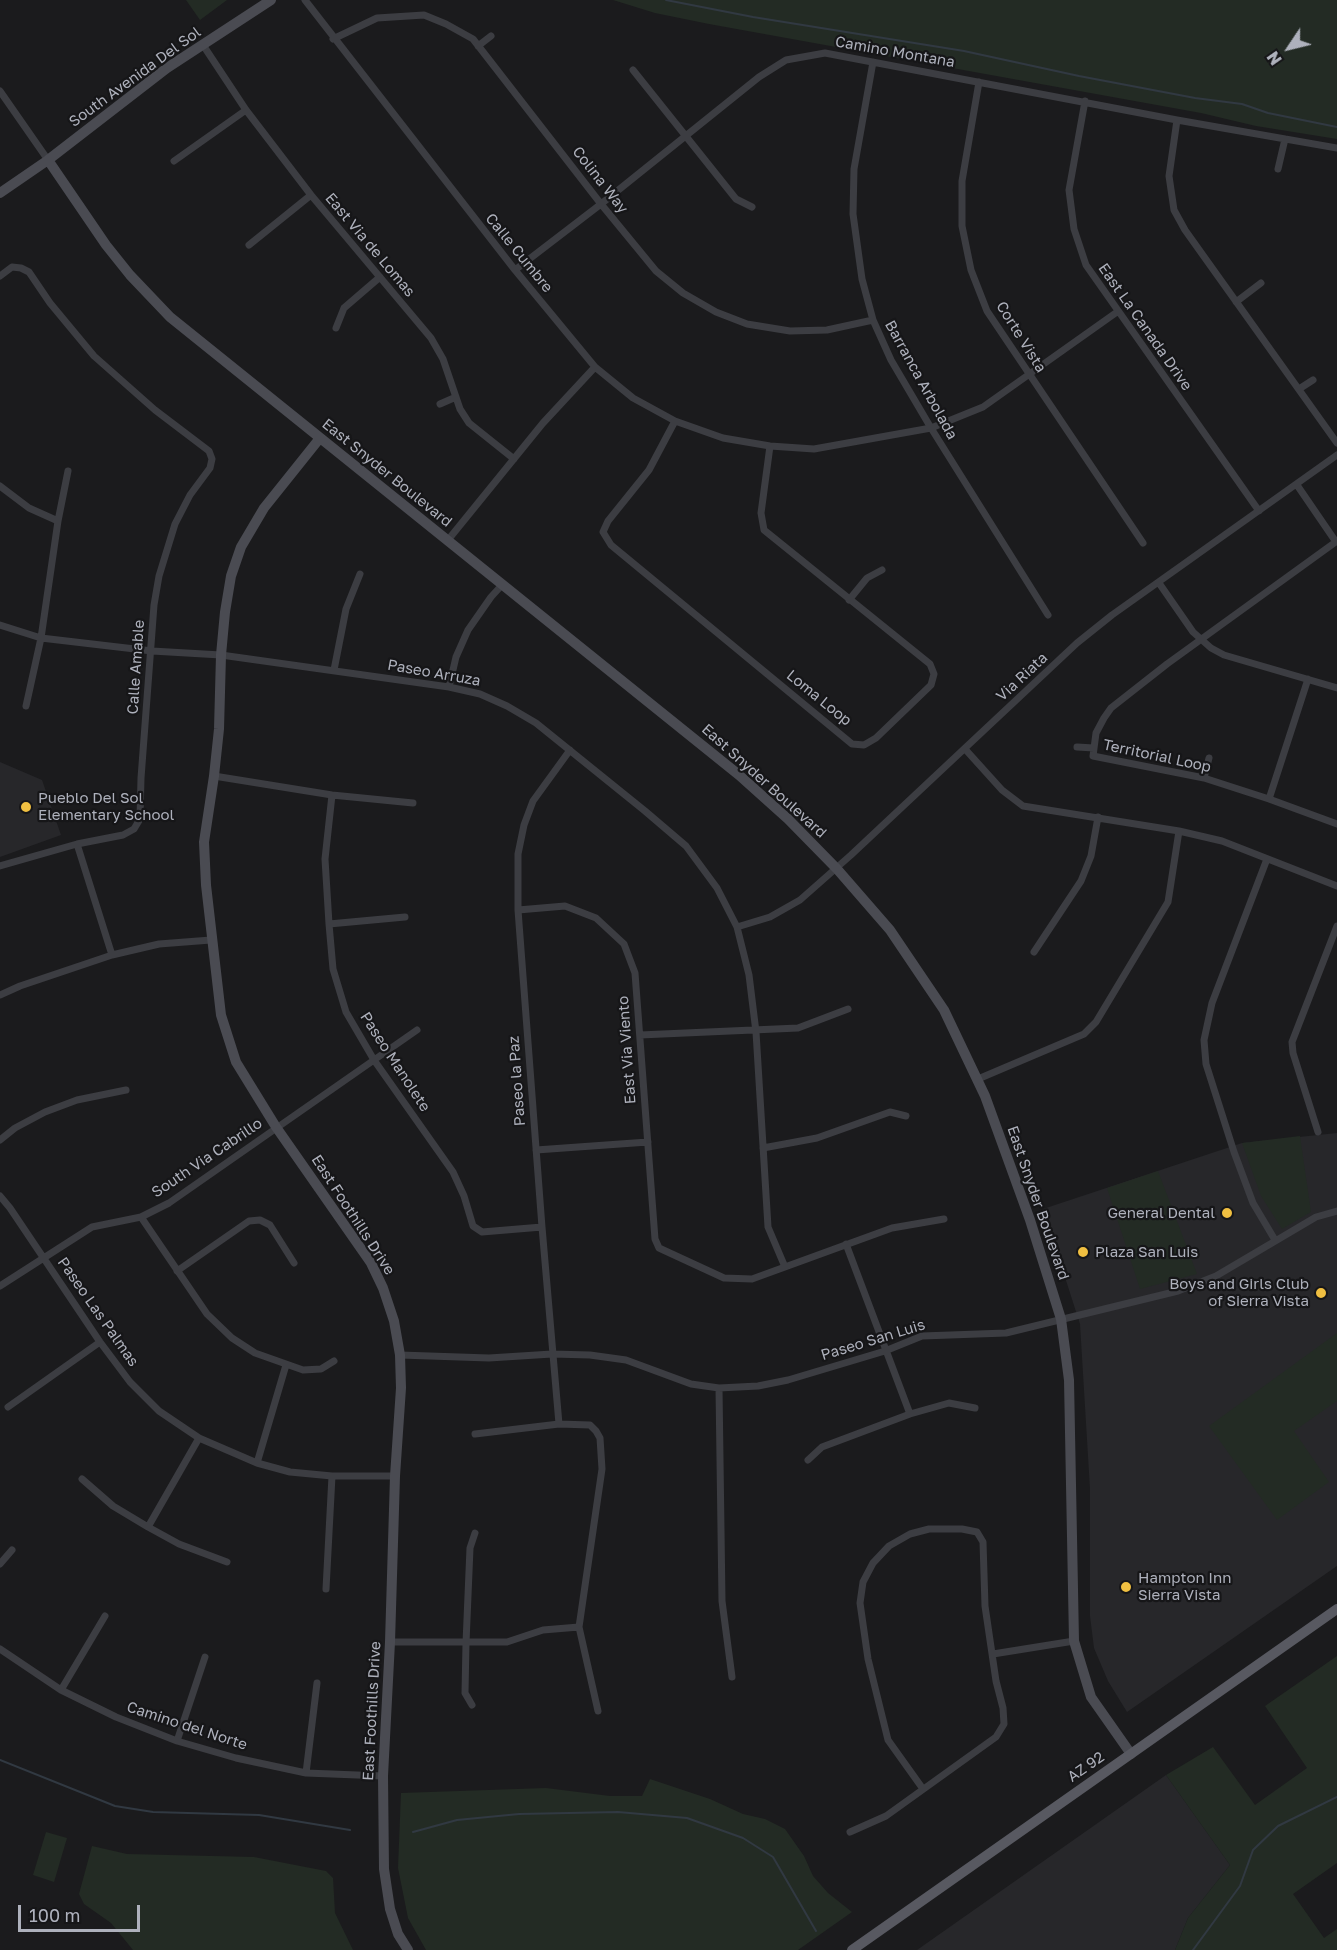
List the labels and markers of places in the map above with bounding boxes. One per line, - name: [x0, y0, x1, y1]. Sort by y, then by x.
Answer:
- place label: Pueblo Del Sol Elementary School: [38, 789, 174, 824]
- marker: Pueblo Del Sol Elementary School: [19, 800, 33, 814]
- place label: General Dental: [1108, 1204, 1215, 1222]
- marker: General Dental: [1220, 1206, 1234, 1220]
- place label: Plaza San Luis: [1095, 1243, 1198, 1261]
- marker: Plaza San Luis: [1076, 1245, 1090, 1259]
- place label: Boys and Girls Club of Sierra Vista: [1169, 1275, 1309, 1310]
- marker: Boys and Girls Club of Sierra Vista: [1314, 1286, 1328, 1300]
- place label: Hampton Inn Sierra Vista: [1138, 1569, 1232, 1604]
- marker: Hampton Inn Sierra Vista: [1119, 1580, 1133, 1594]

